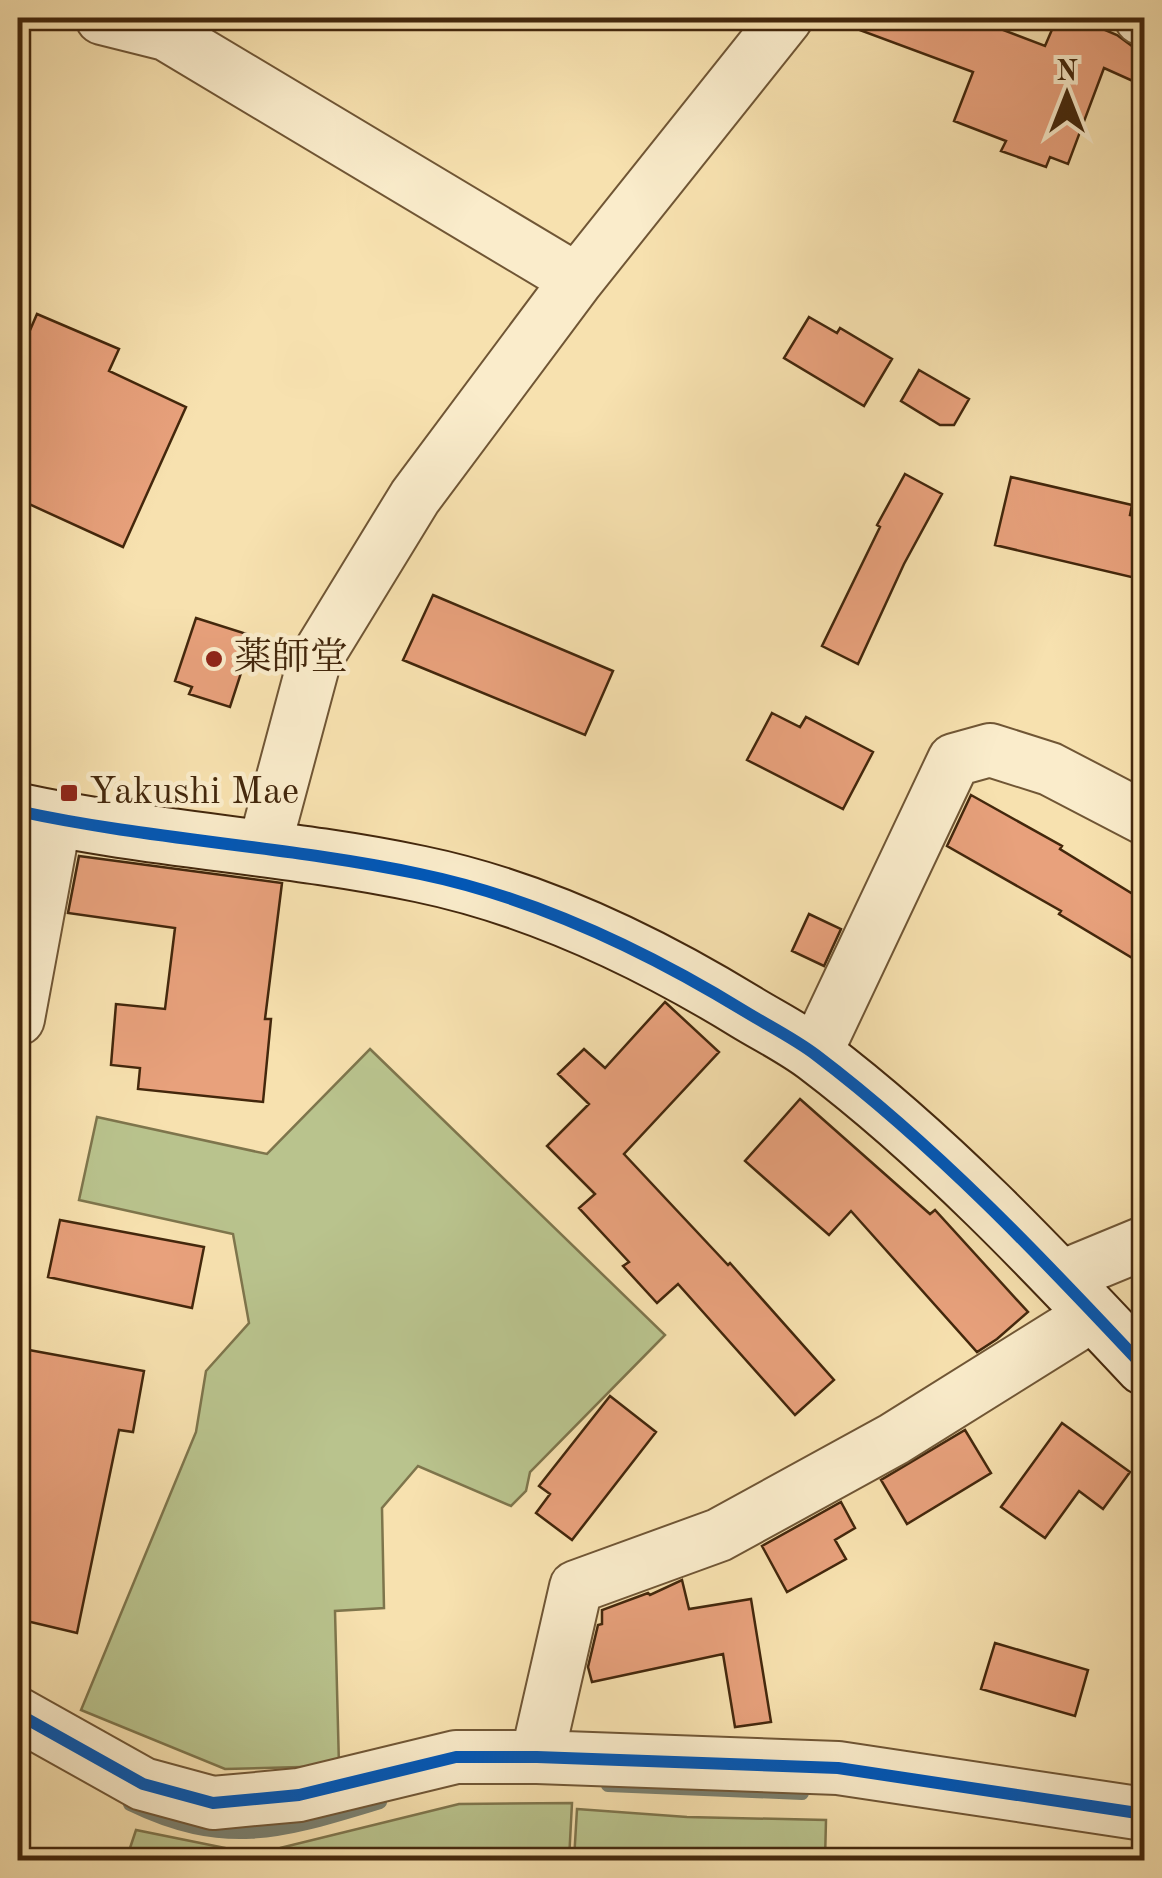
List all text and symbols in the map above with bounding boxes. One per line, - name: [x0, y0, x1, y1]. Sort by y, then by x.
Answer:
- north arrow: [1017, 45, 1117, 145]
- text: N: [1056, 59, 1078, 87]
- place label: 薬師堂: [234, 636, 348, 678]
- marker: 薬師堂: [203, 648, 225, 670]
- place label: Yakushi Mae: [89, 774, 299, 812]
- marker: Yakushi Mae: [58, 782, 80, 804]

